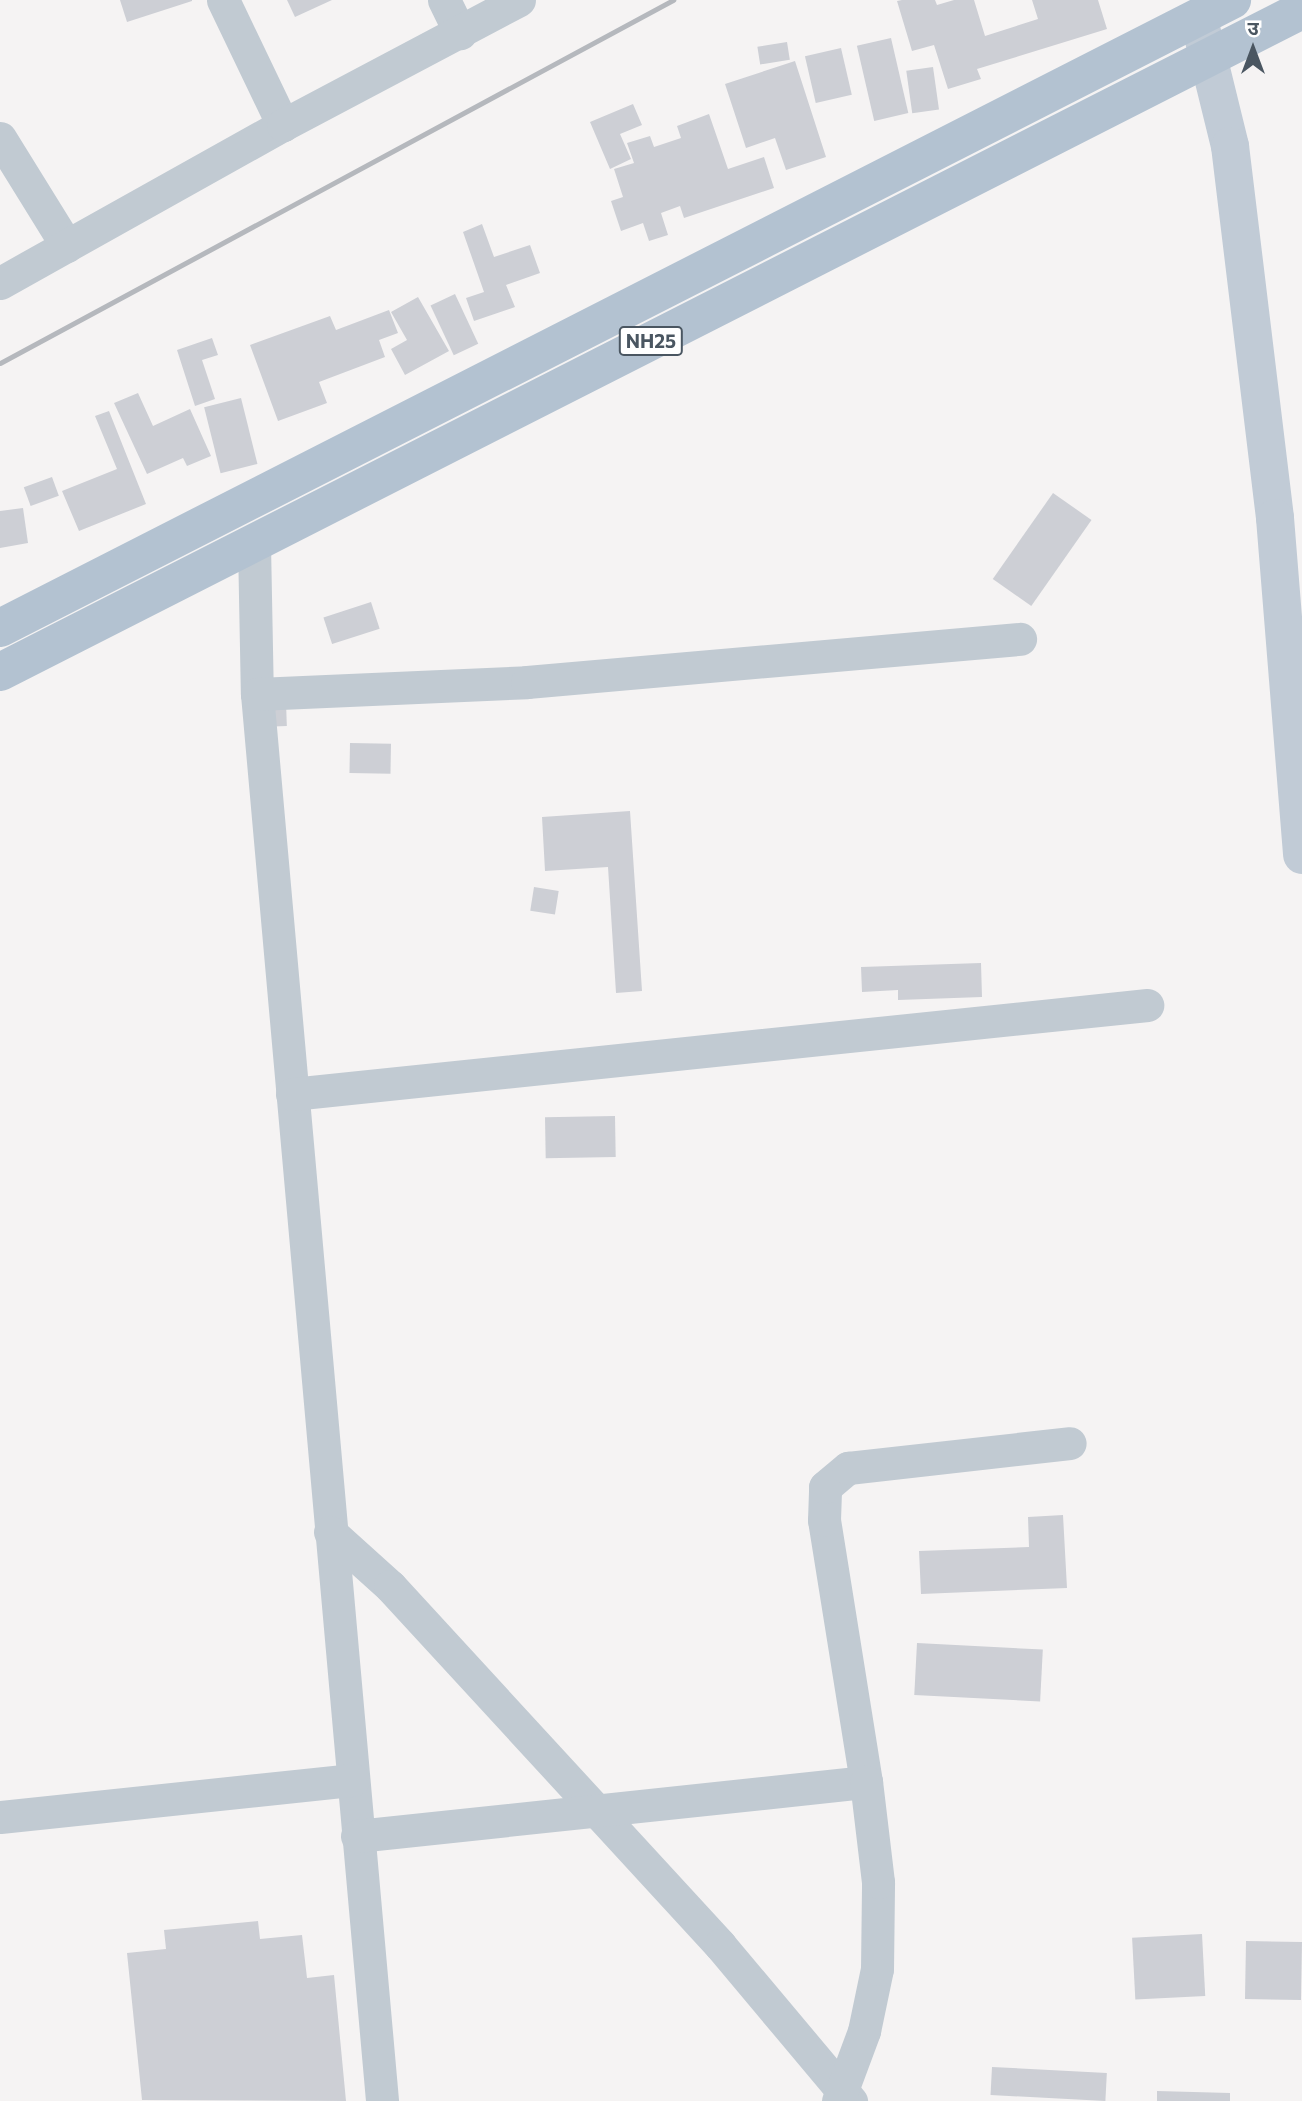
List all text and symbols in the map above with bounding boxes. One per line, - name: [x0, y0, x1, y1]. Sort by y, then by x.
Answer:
- north arrow: [1218, 14, 1288, 84]
- text: उ: [1247, 16, 1259, 39]
- road number: NH25: [618, 326, 684, 356]

